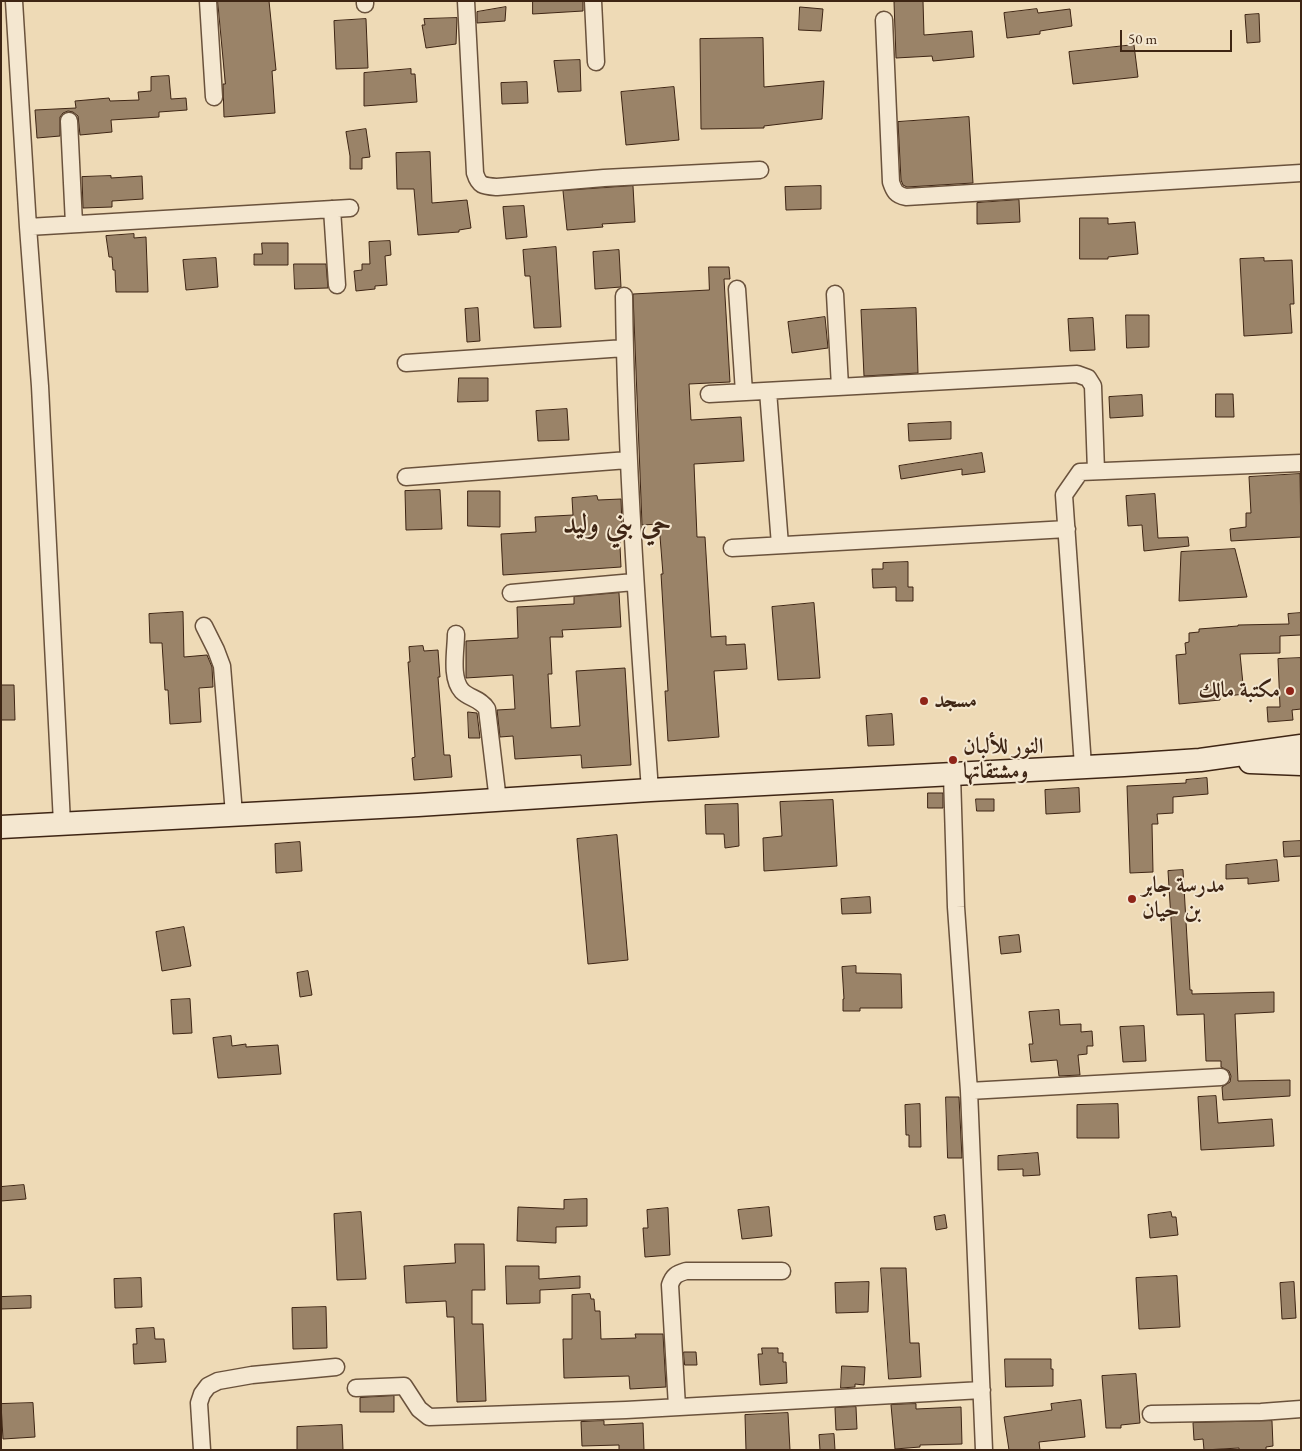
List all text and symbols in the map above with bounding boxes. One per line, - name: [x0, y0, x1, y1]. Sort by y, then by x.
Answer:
- scale bar: [1122, 20, 1234, 52]
- text: 50 m: [1128, 29, 1157, 48]
- district label: حي بني وليد: [563, 508, 671, 542]
- place label: مكتبة مالك: [1199, 678, 1280, 704]
- marker: مكتبة مالك: [1284, 685, 1296, 697]
- place label: مسجد: [934, 688, 977, 714]
- marker: مسجد: [918, 695, 930, 707]
- place label: النور للألبان ومشتقاتها: [963, 734, 1043, 786]
- marker: النور للألبان ومشتقاتها: [947, 754, 959, 766]
- place label: مدرسة جابر بن حيان: [1142, 873, 1225, 924]
- marker: مدرسة جابر بن حيان: [1126, 893, 1138, 905]

